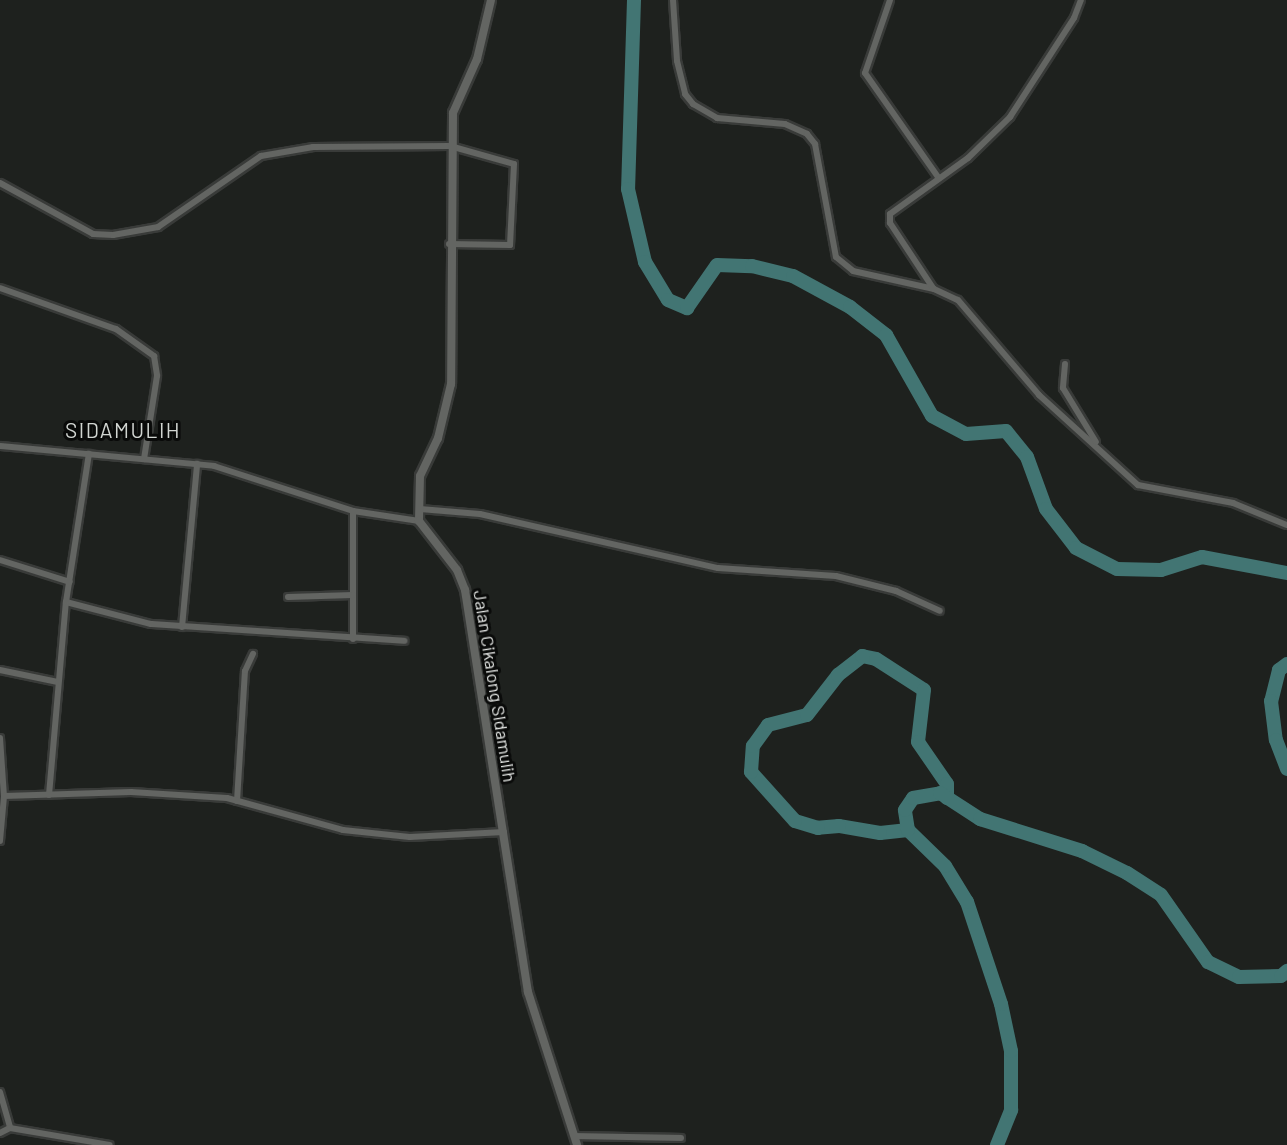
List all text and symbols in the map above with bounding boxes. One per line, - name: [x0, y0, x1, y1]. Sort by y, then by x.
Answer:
- district label: SIDAMULIH: [65, 417, 181, 443]
- street label: Jalan Cikalong SIdamulih: [469, 589, 521, 783]

